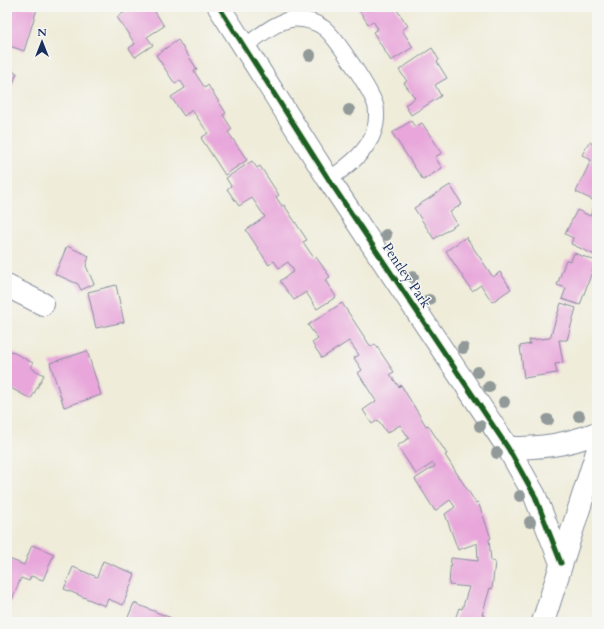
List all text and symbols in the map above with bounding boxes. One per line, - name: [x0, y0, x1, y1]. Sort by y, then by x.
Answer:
- north arrow: [22, 22, 62, 62]
- text: N: [37, 25, 47, 40]
- street label: Pentley Park: [378, 239, 436, 312]

